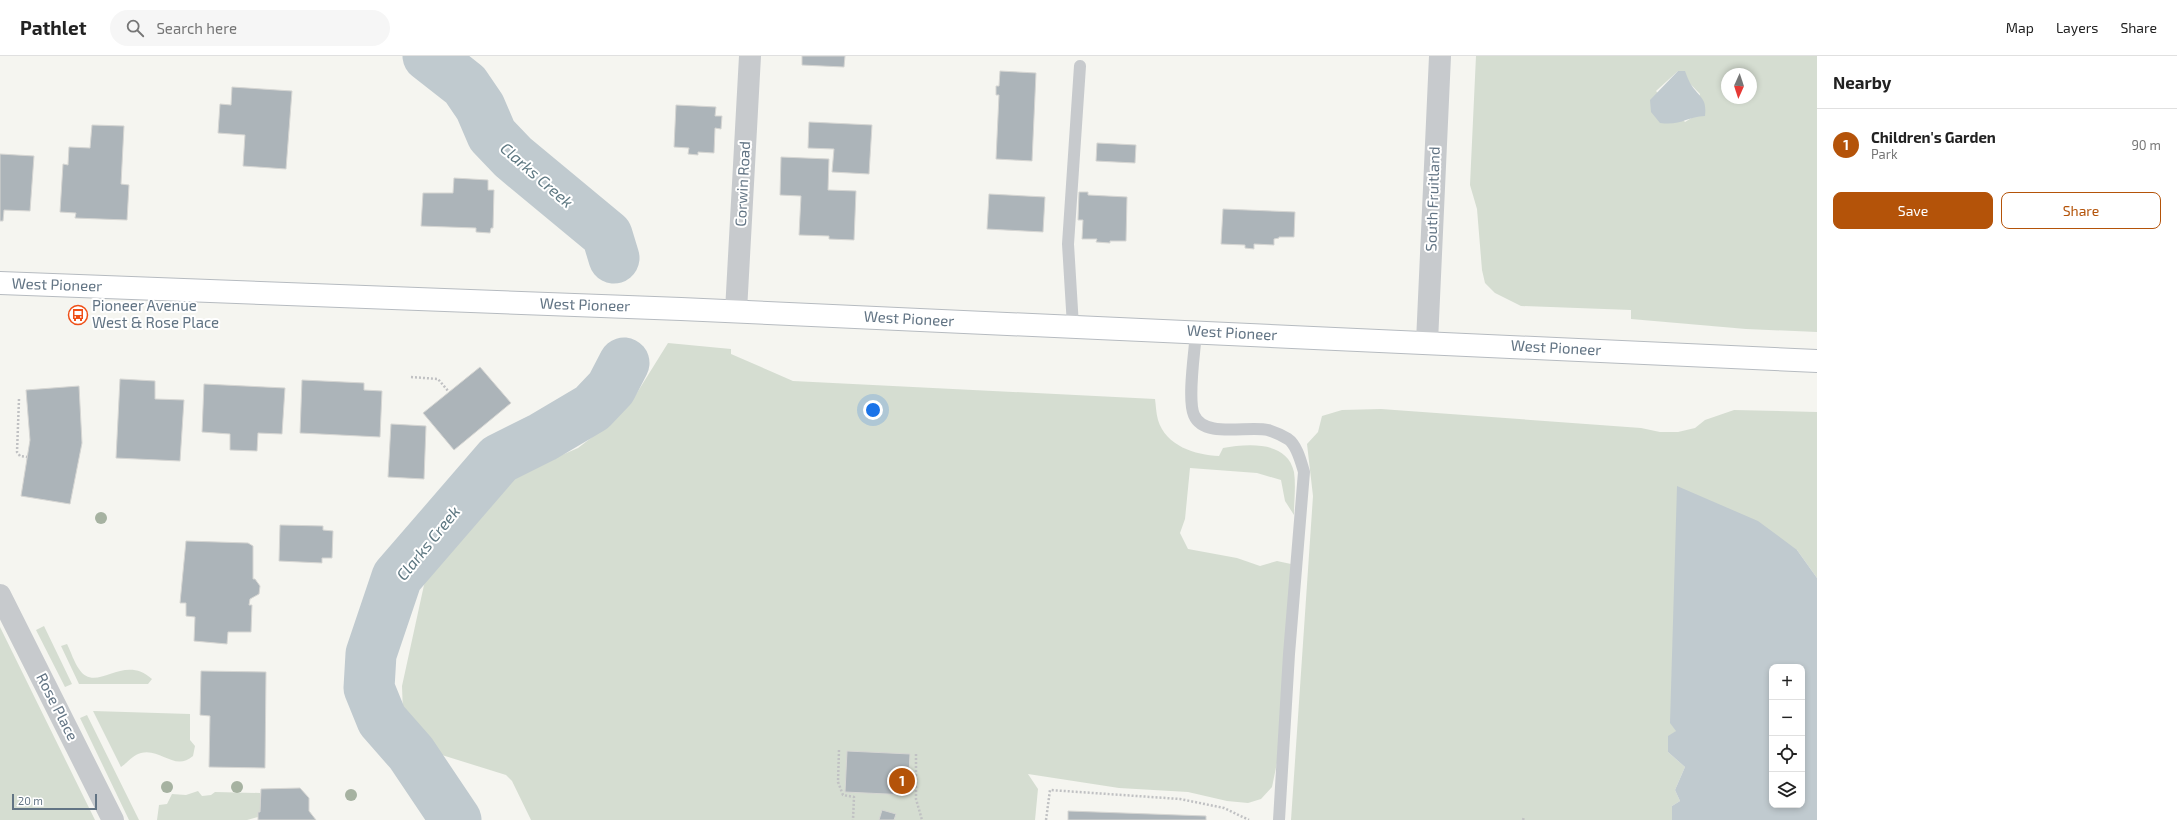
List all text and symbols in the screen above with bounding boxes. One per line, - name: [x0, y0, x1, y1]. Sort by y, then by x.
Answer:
- search box: [110, 10, 390, 46]
- text: Pathlet: [20, 16, 86, 39]
- icon: search: [124, 17, 146, 39]
- text: Search here: [156, 19, 237, 37]
- text: Map: [2006, 19, 2034, 36]
- text: Layers: [2056, 19, 2098, 36]
- text: Share: [2120, 19, 2157, 36]
- north arrow: [1721, 68, 1757, 104]
- text: Nearby: [1833, 72, 1891, 92]
- text: Children's Garden: [1871, 128, 1996, 146]
- text: 1: [1843, 137, 1849, 153]
- text: 90 m: [2131, 137, 2161, 153]
- water label: Clarks Creek: [497, 138, 578, 211]
- street label: Corwin Road: [731, 141, 753, 227]
- street label: South Fruitland: [1421, 146, 1443, 252]
- text: Park: [1871, 146, 1898, 162]
- button: Save: [1833, 192, 1993, 229]
- button: Share: [2001, 192, 2161, 229]
- street label: West Pioneer: [11, 273, 103, 295]
- street label: West Pioneer: [539, 293, 631, 315]
- place label: Pioneer Avenue West & Rose Place: [92, 296, 219, 331]
- bus stop icon: Pioneer Avenue West & Rose Place: [67, 304, 89, 326]
- street label: West Pioneer: [863, 307, 955, 329]
- street label: West Pioneer: [1186, 321, 1278, 343]
- street label: West Pioneer: [1510, 336, 1602, 358]
- your location: [863, 400, 883, 420]
- water label: Clarks Creek: [392, 502, 463, 584]
- map controls: [1769, 664, 1805, 808]
- button: +: [1769, 664, 1805, 700]
- street label: Rose Place: [33, 670, 83, 743]
- button: −: [1769, 700, 1805, 736]
- button: locate: [1769, 736, 1805, 772]
- pin: 1: [889, 766, 915, 796]
- button: layers: [1769, 772, 1805, 808]
- scale bar: [12, 792, 97, 811]
- text: 20 m: [18, 794, 43, 807]

